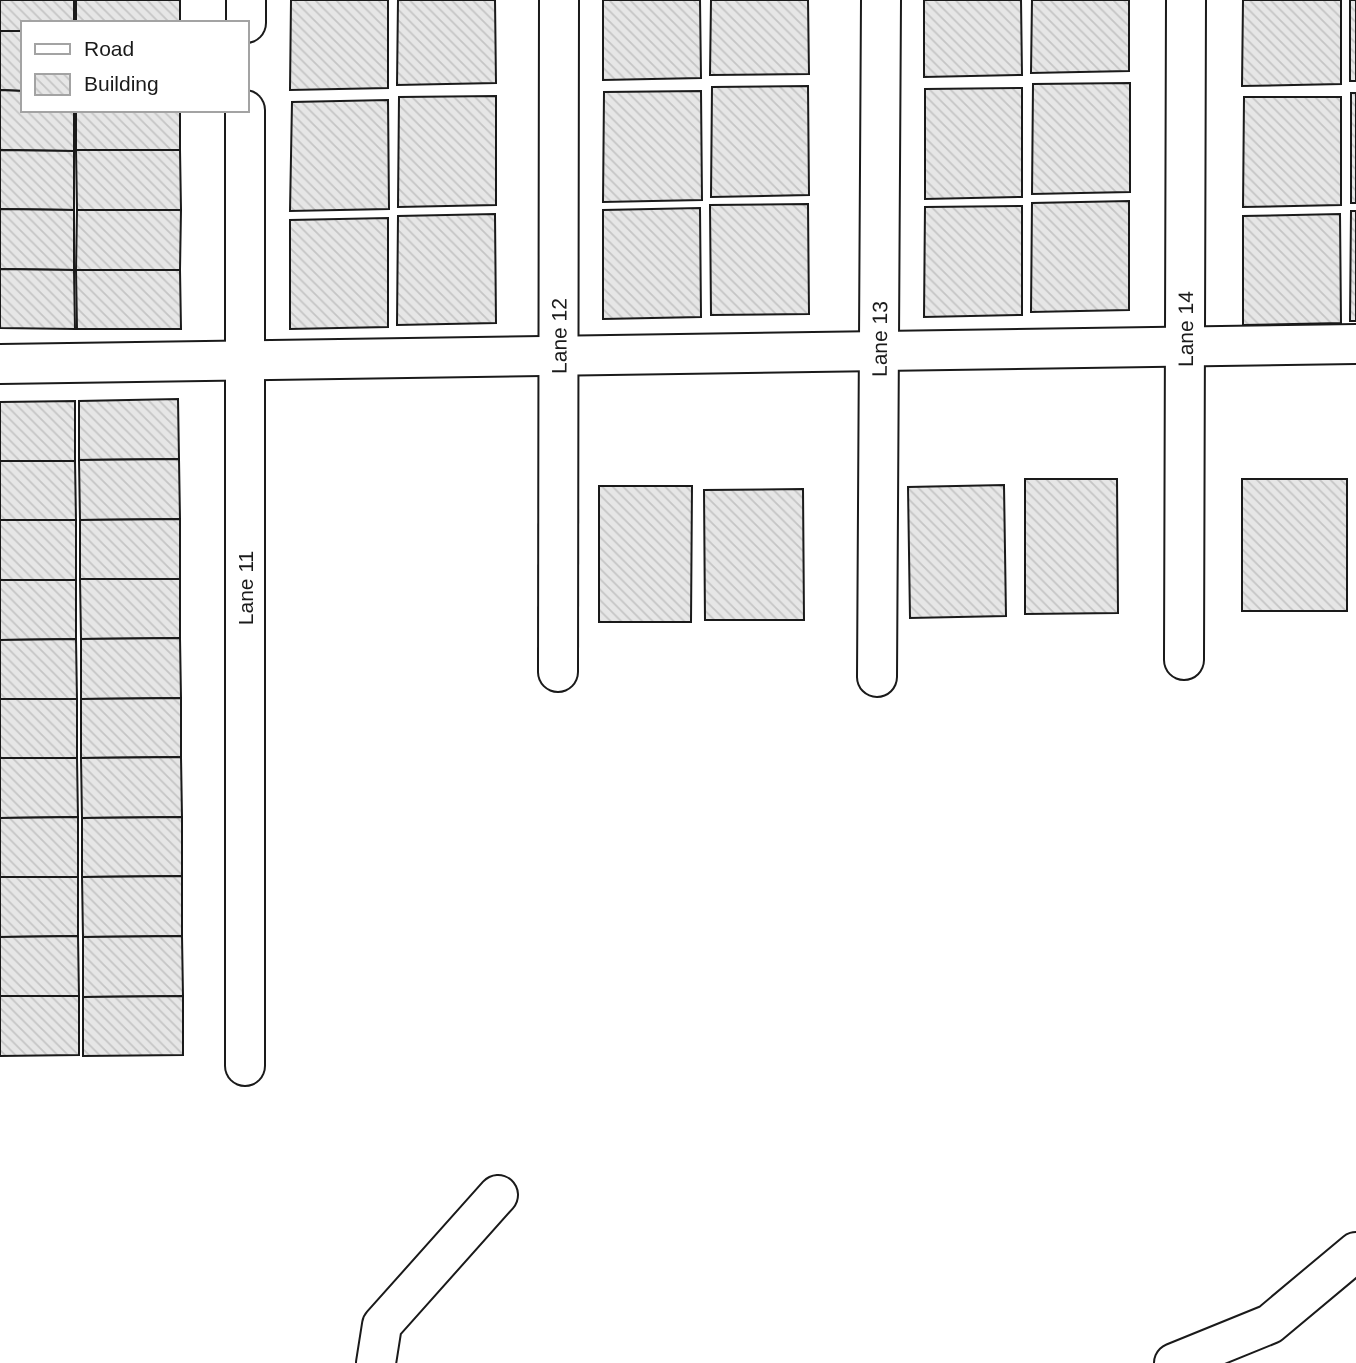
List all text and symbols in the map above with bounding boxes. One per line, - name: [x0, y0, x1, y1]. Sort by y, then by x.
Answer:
- legend: [21, 21, 248, 112]
- text: Road: [84, 37, 134, 60]
- text: Building: [84, 72, 159, 95]
- street label: Lane 14: [1173, 291, 1197, 367]
- street label: Lane 12: [547, 298, 570, 374]
- street label: Lane 13: [867, 301, 891, 377]
- street label: Lane 11: [234, 551, 257, 625]

